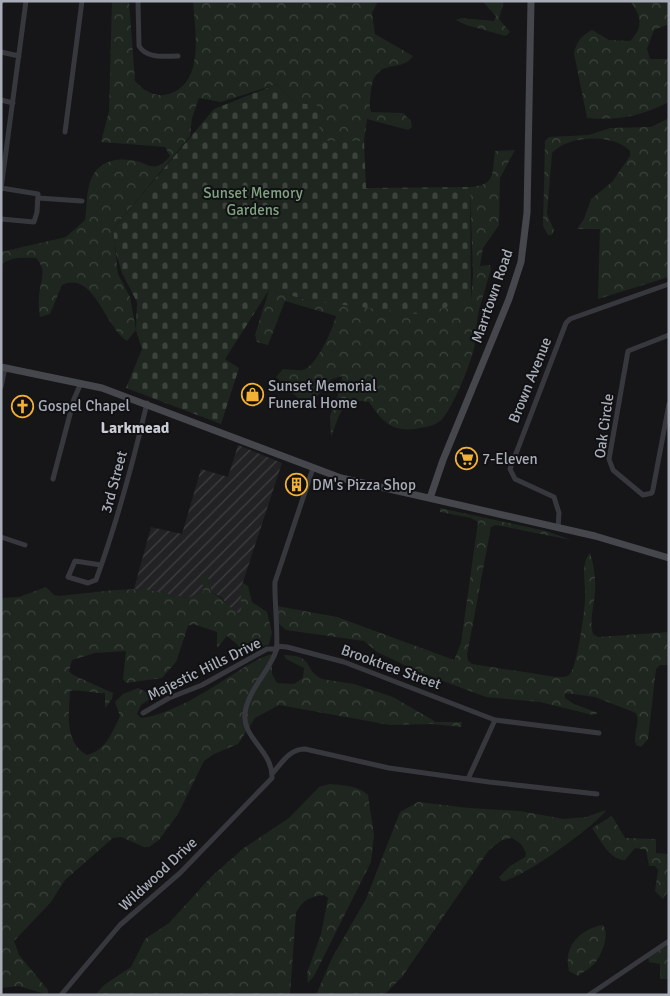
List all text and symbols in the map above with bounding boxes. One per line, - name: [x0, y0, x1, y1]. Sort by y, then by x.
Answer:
- park label: Sunset Memory Gardens: [203, 184, 303, 219]
- street label: Marrtown Road: [467, 247, 517, 345]
- street label: Brown Avenue: [505, 334, 555, 426]
- place label: Sunset Memorial Funeral Home: [268, 377, 377, 412]
- shop icon: Sunset Memorial Funeral Home: [240, 383, 264, 407]
- street label: Oak Circle: [591, 392, 617, 460]
- church icon: Gospel Chapel: [10, 394, 34, 418]
- place label: Gospel Chapel: [38, 397, 130, 415]
- district label: Larkmead: [101, 418, 170, 438]
- supermarket icon: 7-Eleven: [454, 447, 478, 471]
- street label: 3rd Street: [97, 449, 131, 515]
- place label: 7-Eleven: [482, 450, 538, 468]
- building icon: DM's Pizza Shop: [284, 473, 308, 497]
- place label: DM's Pizza Shop: [312, 476, 416, 494]
- street label: Majestic Hills Drive: [144, 634, 264, 704]
- street label: Brooktree Street: [339, 641, 443, 693]
- street label: Wildwood Drive: [115, 833, 201, 915]

